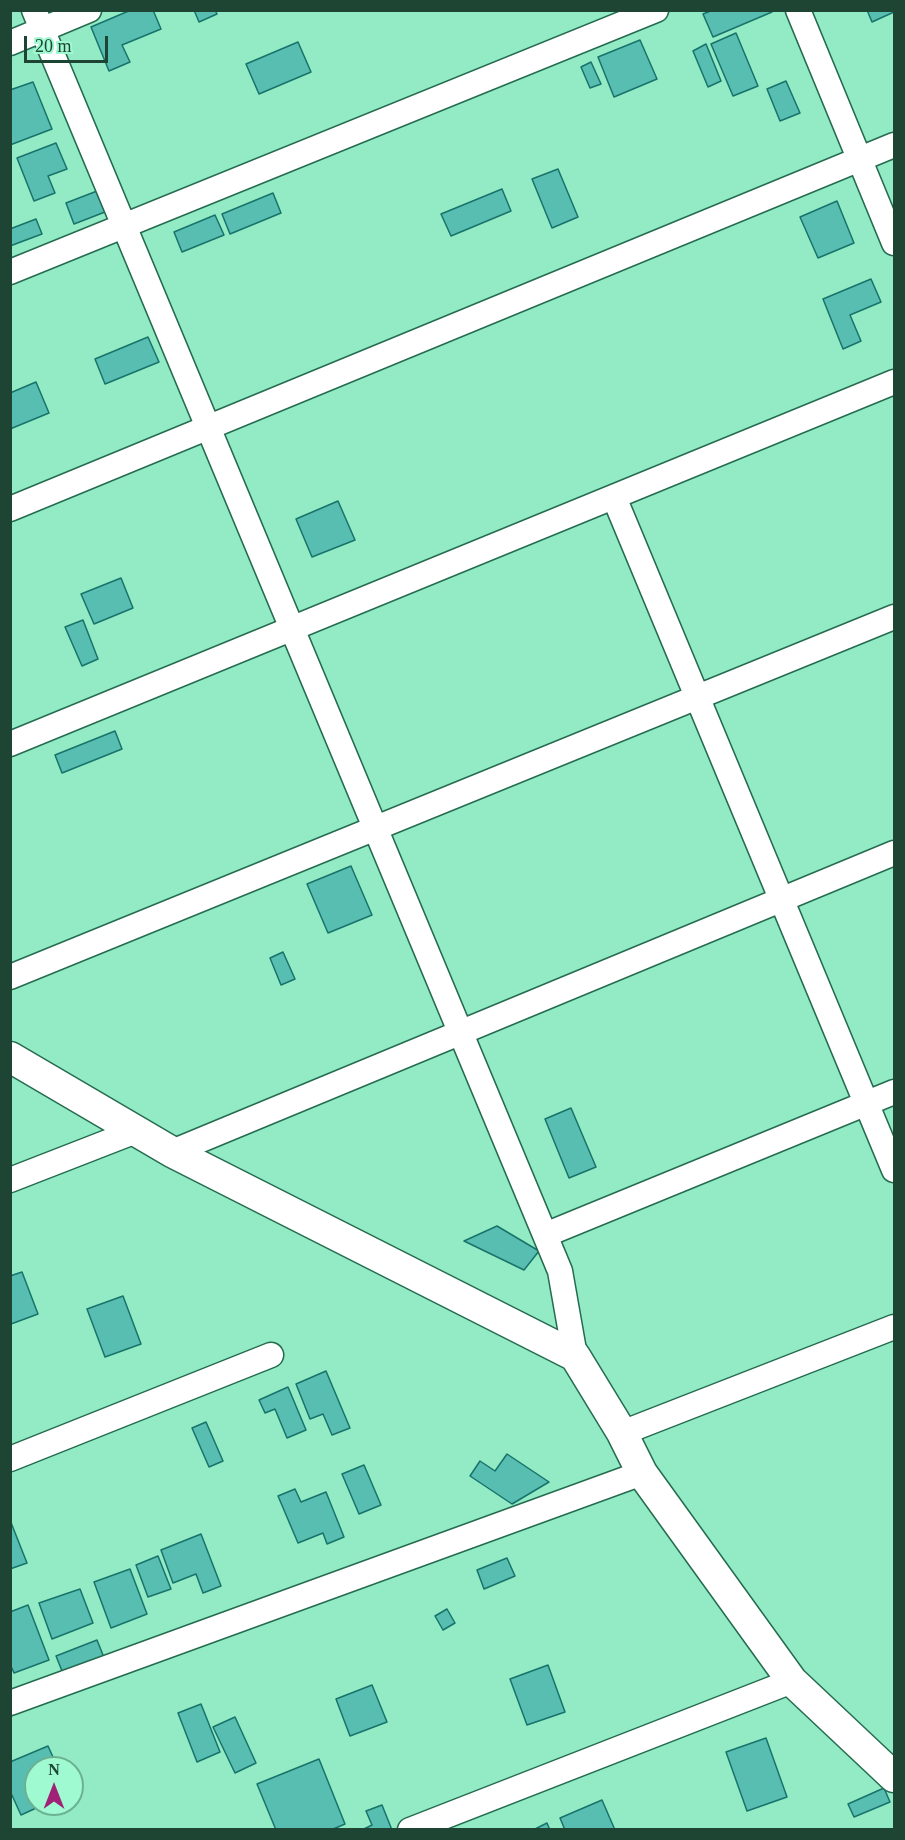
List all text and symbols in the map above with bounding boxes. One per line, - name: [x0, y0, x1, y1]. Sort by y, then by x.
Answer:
- scale bar: [27, 24, 111, 62]
- text: 20 m: [35, 36, 72, 56]
- north arrow: [24, 1756, 84, 1816]
- text: N: [48, 1761, 60, 1778]

